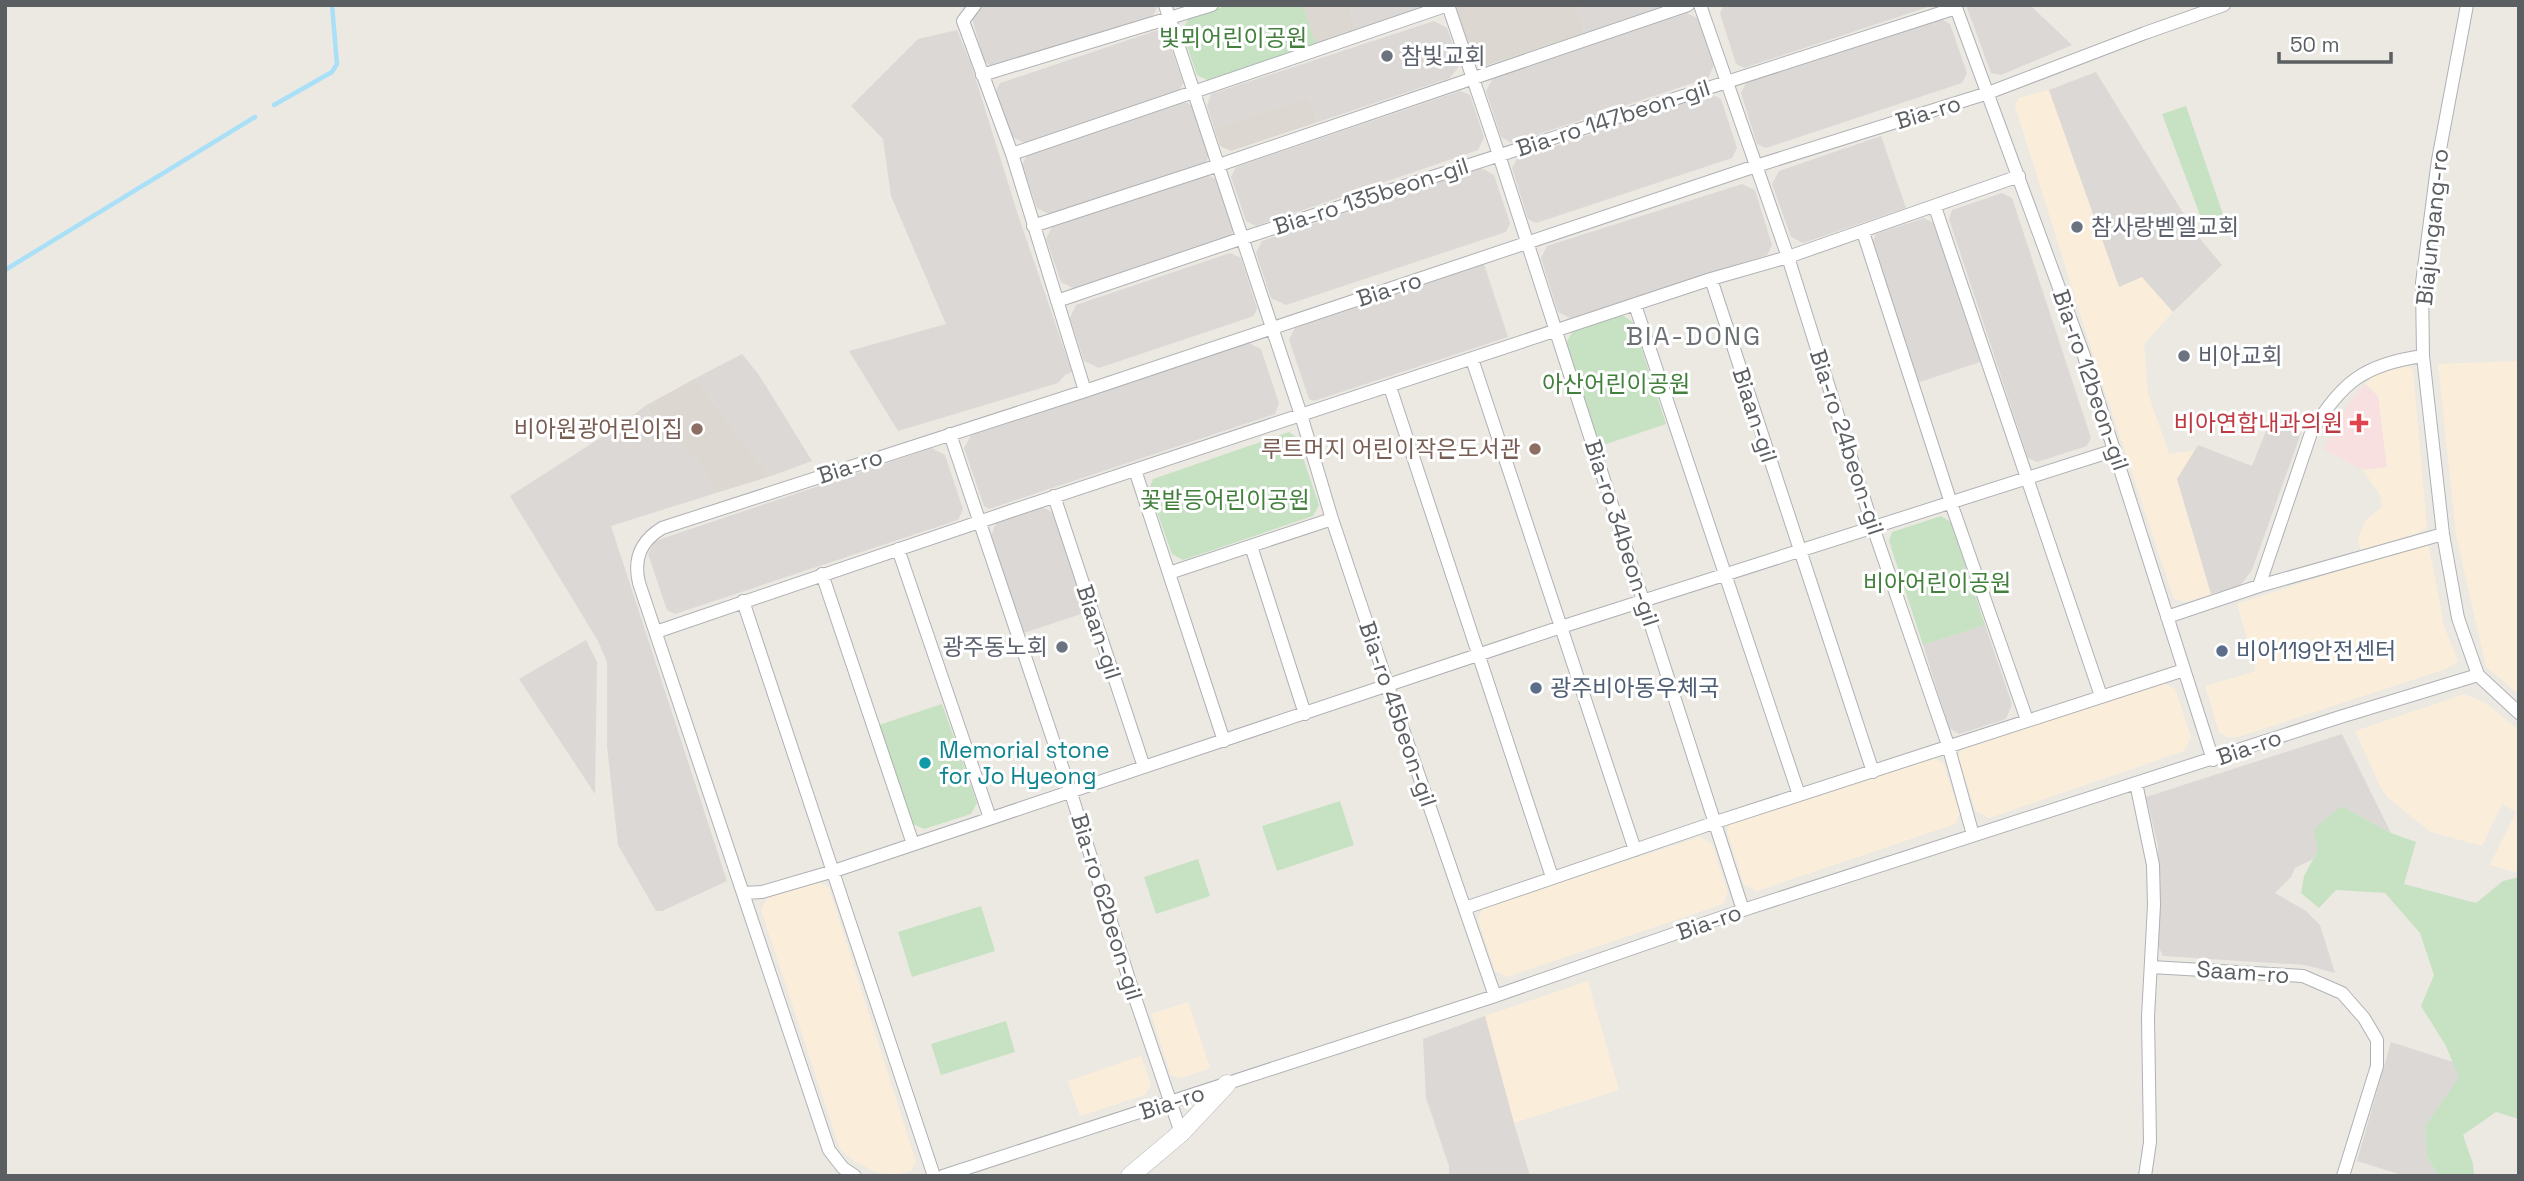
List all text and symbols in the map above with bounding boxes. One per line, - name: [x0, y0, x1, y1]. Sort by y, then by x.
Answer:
- scale bar: [2279, 21, 2391, 65]
- park label: 빛뫼어린이공원: [1159, 23, 1307, 53]
- text: 50 m: [2290, 31, 2340, 58]
- place label: 참빛교회: [1401, 41, 1486, 71]
- marker: 참빛교회: [1379, 48, 1395, 64]
- street label: Bia-ro 147beon-gil: [1512, 72, 1714, 164]
- street label: Bia-ro: [1892, 88, 1964, 136]
- street label: Biajungang-ro: [2409, 147, 2455, 307]
- street label: Bia-ro 135beon-gil: [1270, 150, 1472, 242]
- place label: 참사랑벧엘교회: [2091, 212, 2239, 242]
- marker: 참사랑벧엘교회: [2069, 219, 2085, 235]
- street label: Bia-ro: [1353, 264, 1425, 314]
- street label: Bia-ro 12beon-gil: [2046, 286, 2136, 474]
- district label: BIA-DONG: [1626, 319, 1762, 353]
- place label: 비아교회: [2198, 341, 2283, 371]
- street label: Bia-ro 24beon-gil: [1803, 345, 1891, 539]
- marker: 비아교회: [2176, 348, 2192, 364]
- street label: Biaan-gil: [1726, 364, 1784, 466]
- park label: 아산어린이공원: [1542, 369, 1690, 399]
- place label: 비아연합내과의원: [2174, 408, 2343, 438]
- marker: 비아연합내과의원: [2349, 413, 2369, 433]
- place label: 비아원광어린이집: [514, 414, 683, 444]
- marker: 비아원광어린이집: [689, 421, 705, 437]
- place label: 루트머지 어린이작은도서관: [1261, 434, 1521, 464]
- street label: Bia-ro 34beon-gil: [1578, 436, 1666, 630]
- street label: Bia-ro: [814, 441, 886, 491]
- marker: 루트머지 어린이작은도서관: [1527, 441, 1543, 457]
- park label: 꽃밭등어린이공원: [1140, 485, 1310, 515]
- park label: 비아어린이공원: [1863, 568, 2011, 598]
- street label: Biaan-gil: [1070, 581, 1128, 683]
- street label: Bia-ro 45beon-gil: [1352, 617, 1444, 811]
- place label: 광주동노회: [942, 632, 1048, 662]
- place label: 비아119안전센터: [2236, 636, 2396, 666]
- marker: 광주동노회: [1054, 639, 1070, 655]
- marker: 비아119안전센터: [2214, 643, 2230, 659]
- place label: 광주비아동우체국: [1550, 673, 1719, 703]
- marker: 광주비아동우체국: [1528, 680, 1544, 696]
- street label: Bia-ro: [2213, 722, 2285, 772]
- place label: Memorial stone for Jo Hyeong: [939, 735, 1110, 791]
- marker: Memorial stone for Jo Hyeong: [917, 755, 933, 771]
- street label: Bia-ro 62beon-gil: [1064, 810, 1150, 1004]
- street label: Bia-ro: [1673, 897, 1745, 947]
- street label: Saam-ro: [2195, 954, 2291, 990]
- street label: Bia-ro: [1136, 1077, 1208, 1127]

